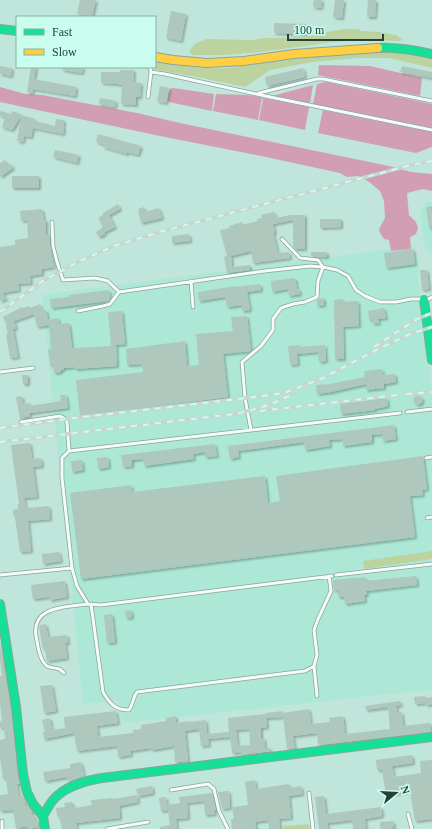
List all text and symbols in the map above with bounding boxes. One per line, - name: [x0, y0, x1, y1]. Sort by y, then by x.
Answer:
- legend: [16, 16, 156, 68]
- scale bar: [288, 16, 383, 42]
- text: 100 m: [294, 23, 325, 37]
- text: Fast: [52, 25, 73, 39]
- text: Slow: [52, 45, 77, 59]
- north arrow: [376, 773, 416, 813]
- text: N: [399, 784, 412, 796]

